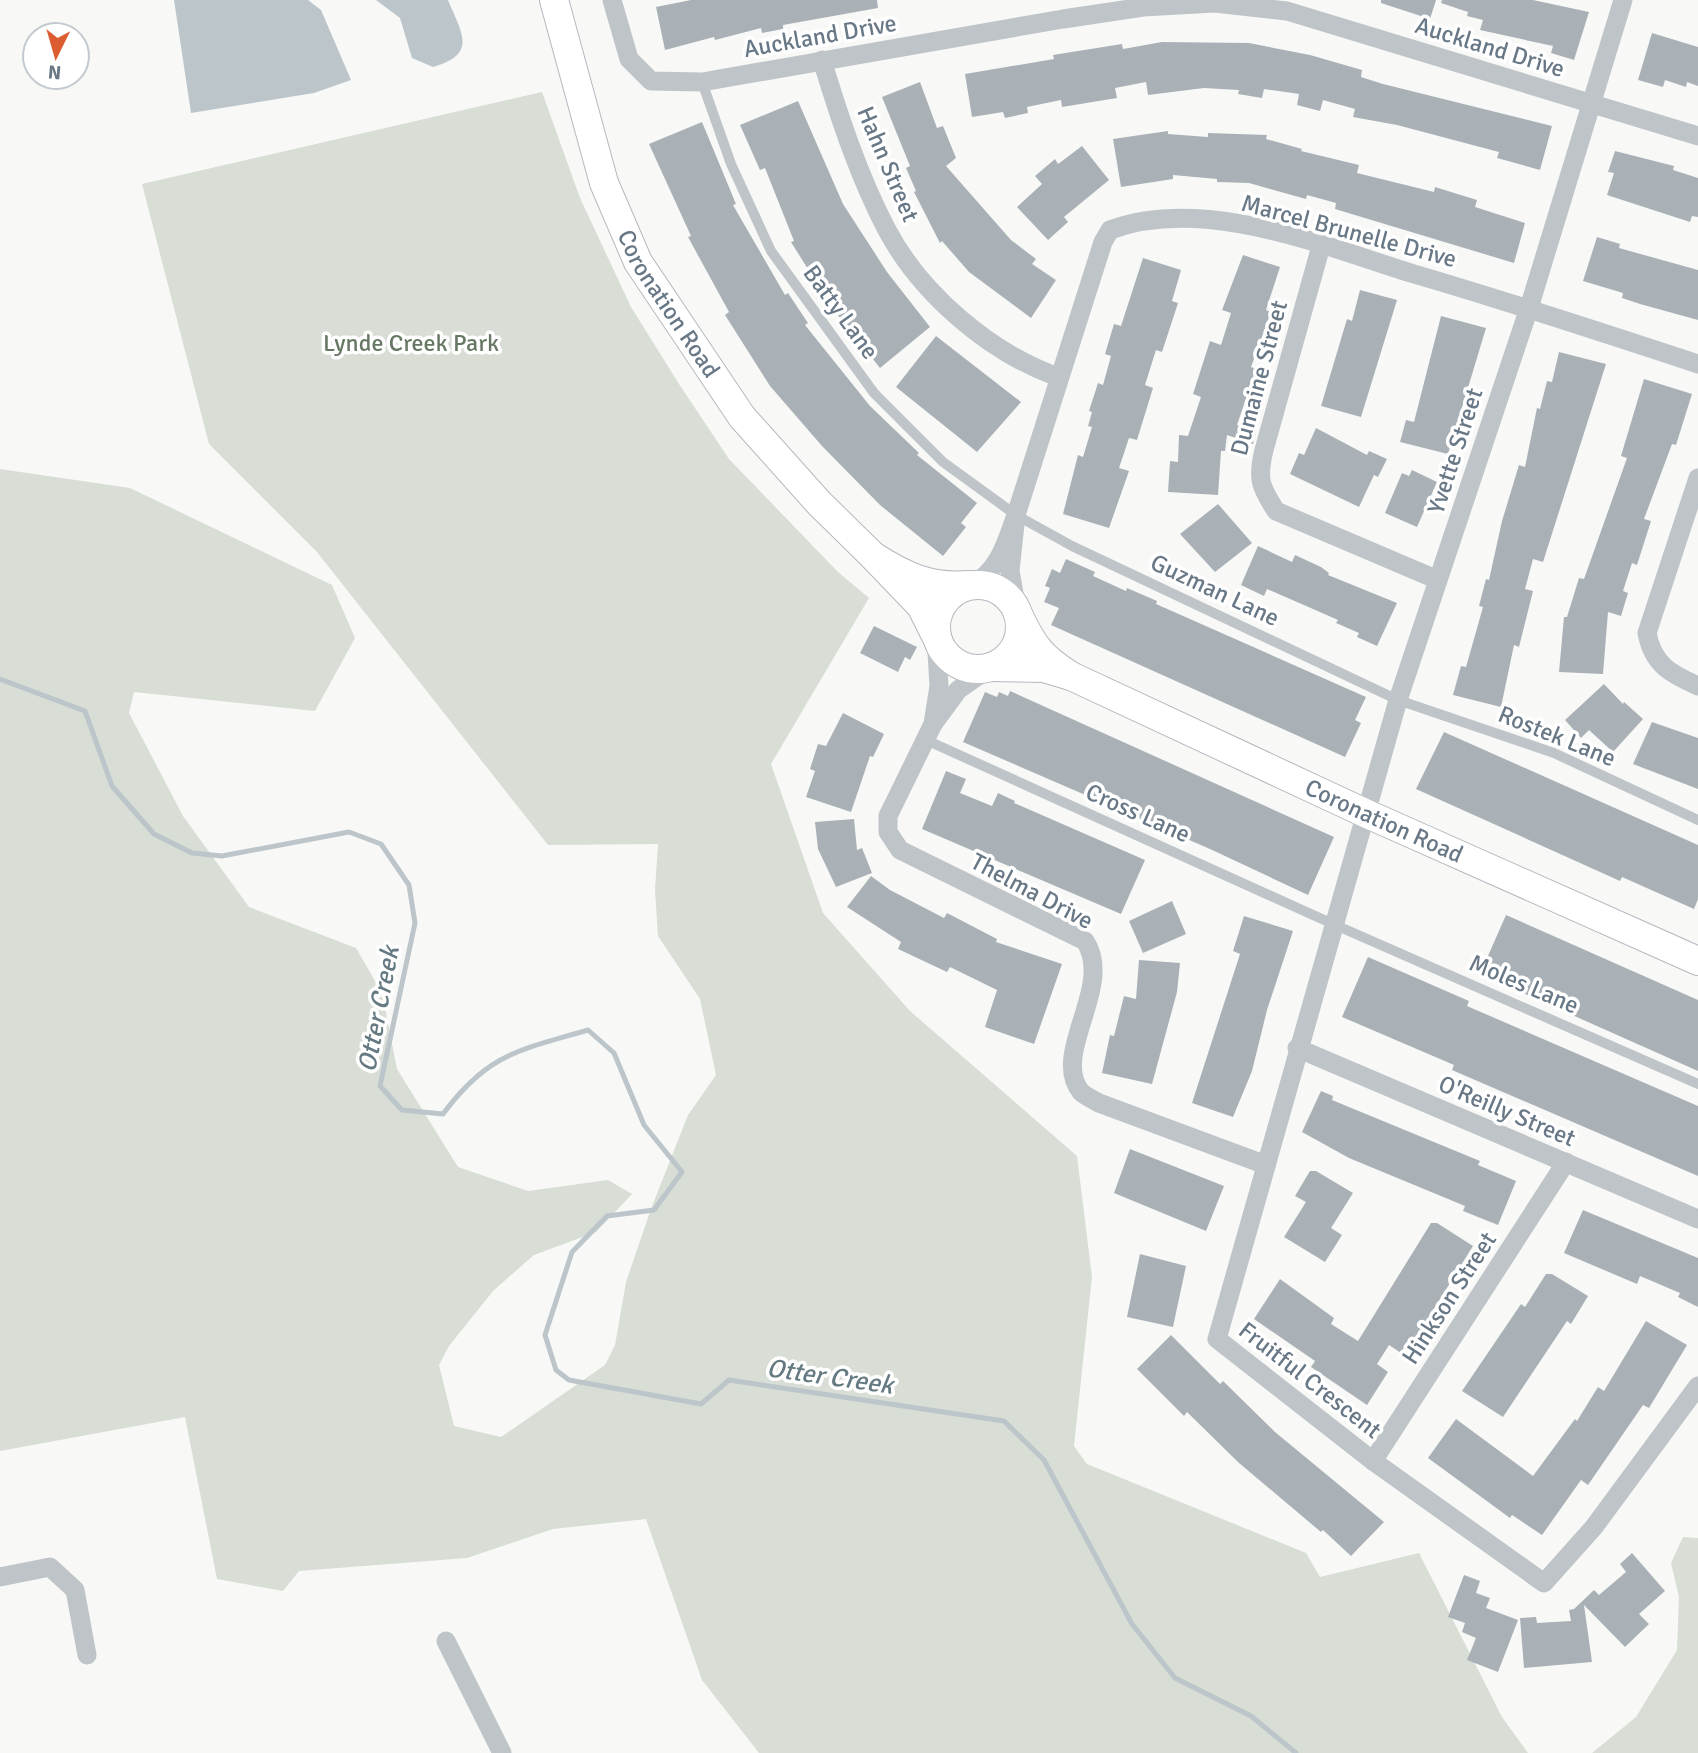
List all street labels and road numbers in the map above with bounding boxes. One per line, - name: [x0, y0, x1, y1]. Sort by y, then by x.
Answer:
- street label: Auckland Drive: [741, 8, 899, 64]
- street label: Auckland Drive: [1412, 10, 1568, 84]
- street label: Hahn Street: [850, 102, 926, 226]
- street label: Marcel Brunelle Drive: [1238, 188, 1460, 274]
- street label: Coronation Road: [611, 225, 726, 384]
- street label: Batty Lane: [797, 259, 885, 365]
- street label: Dumaine Street: [1224, 297, 1294, 459]
- street label: Yvette Street: [1421, 384, 1489, 518]
- street label: Guzman Lane: [1146, 547, 1284, 633]
- street label: Rostek Lane: [1494, 699, 1620, 773]
- street label: Coronation Road: [1300, 772, 1468, 870]
- street label: Cross Lane: [1081, 777, 1195, 849]
- street label: Thelma Drive: [966, 846, 1098, 936]
- street label: Moles Lane: [1465, 948, 1583, 1020]
- street label: O'Reilly Street: [1434, 1069, 1580, 1153]
- street label: Hinkson Street: [1395, 1226, 1503, 1370]
- street label: Fruitful Crescent: [1233, 1315, 1387, 1445]

